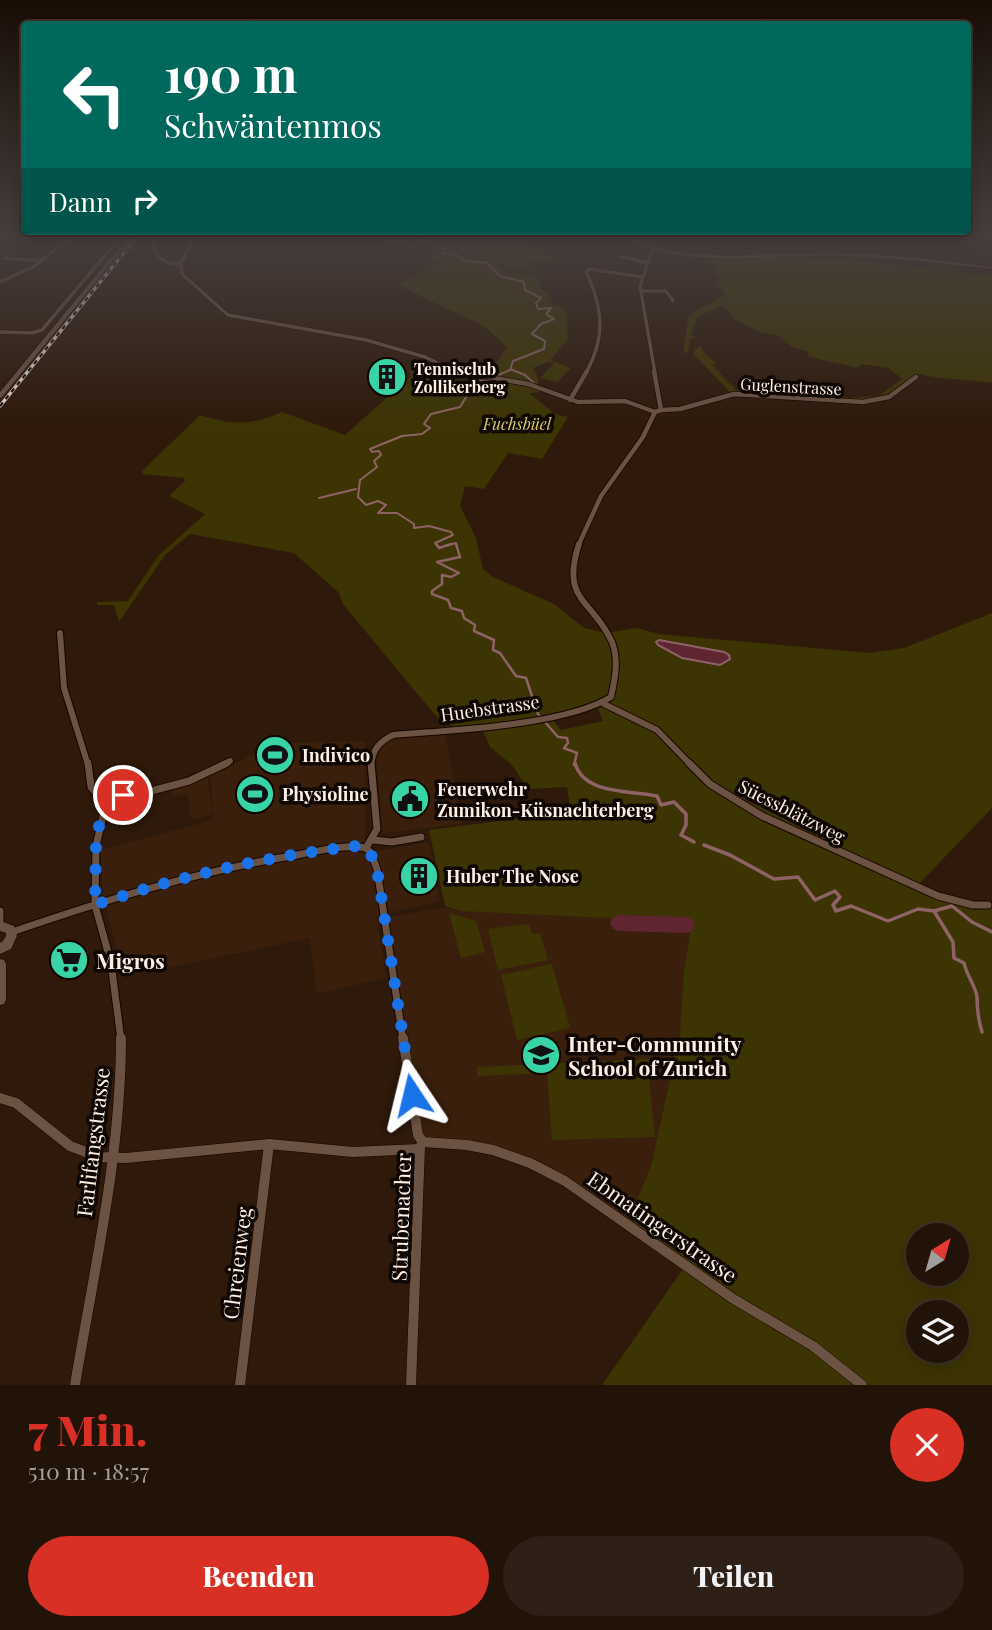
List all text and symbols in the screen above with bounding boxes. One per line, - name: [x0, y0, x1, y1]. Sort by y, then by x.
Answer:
- text: 190 m: [164, 40, 297, 105]
- icon: left: [49, 49, 140, 140]
- text: Schwäntenmos: [164, 103, 382, 146]
- icon: right: [126, 182, 164, 220]
- text: Dann: [49, 184, 112, 219]
- building icon: Tennisclub Zollikerberg: [366, 356, 408, 398]
- place label: Tennisclub Zollikerberg: [414, 358, 505, 397]
- street label: Guglenstrasse: [740, 373, 842, 399]
- park label: Fuchsbüel: [482, 413, 552, 434]
- street label: Huebstrasse: [439, 689, 541, 727]
- sports icon: Indivico: [254, 734, 296, 776]
- place label: Indivico: [302, 743, 370, 767]
- pin: [93, 765, 153, 825]
- sports icon: Physioline: [234, 773, 276, 815]
- street label: Süessblätzweg: [735, 774, 850, 848]
- icon: arrive: [104, 776, 142, 814]
- place label: Feuerwehr Zumikon-Küsnachterberg: [437, 777, 654, 822]
- public building icon: Feuerwehr Zumikon-Küsnachterberg: [389, 778, 431, 820]
- place label: Physioline: [282, 782, 369, 806]
- building icon: Huber The Nose: [398, 855, 440, 897]
- place label: Huber The Nose: [446, 864, 579, 888]
- supermarket icon: Migros: [48, 939, 90, 981]
- place label: Migros: [96, 946, 165, 974]
- place label: Inter-Community School of Zurich: [568, 1029, 742, 1081]
- school or university icon: Inter-Community School of Zurich: [520, 1034, 562, 1076]
- position arrow: [375, 1058, 449, 1132]
- street label: Farlifangstrasse: [69, 1066, 115, 1218]
- street label: Strubenacher: [384, 1152, 416, 1282]
- street label: Ebmatingerstrasse: [583, 1164, 743, 1288]
- street label: Chreienweg: [215, 1205, 257, 1321]
- north arrow: [906, 1223, 970, 1286]
- map controls: [906, 1223, 969, 1363]
- button: layers: [906, 1300, 969, 1363]
- text: 7 Min.: [28, 1401, 147, 1457]
- button: close: [890, 1408, 964, 1482]
- text: 510 m · 18:57: [28, 1455, 149, 1486]
- button: Beenden: [28, 1536, 489, 1616]
- button: Teilen: [503, 1536, 964, 1616]

